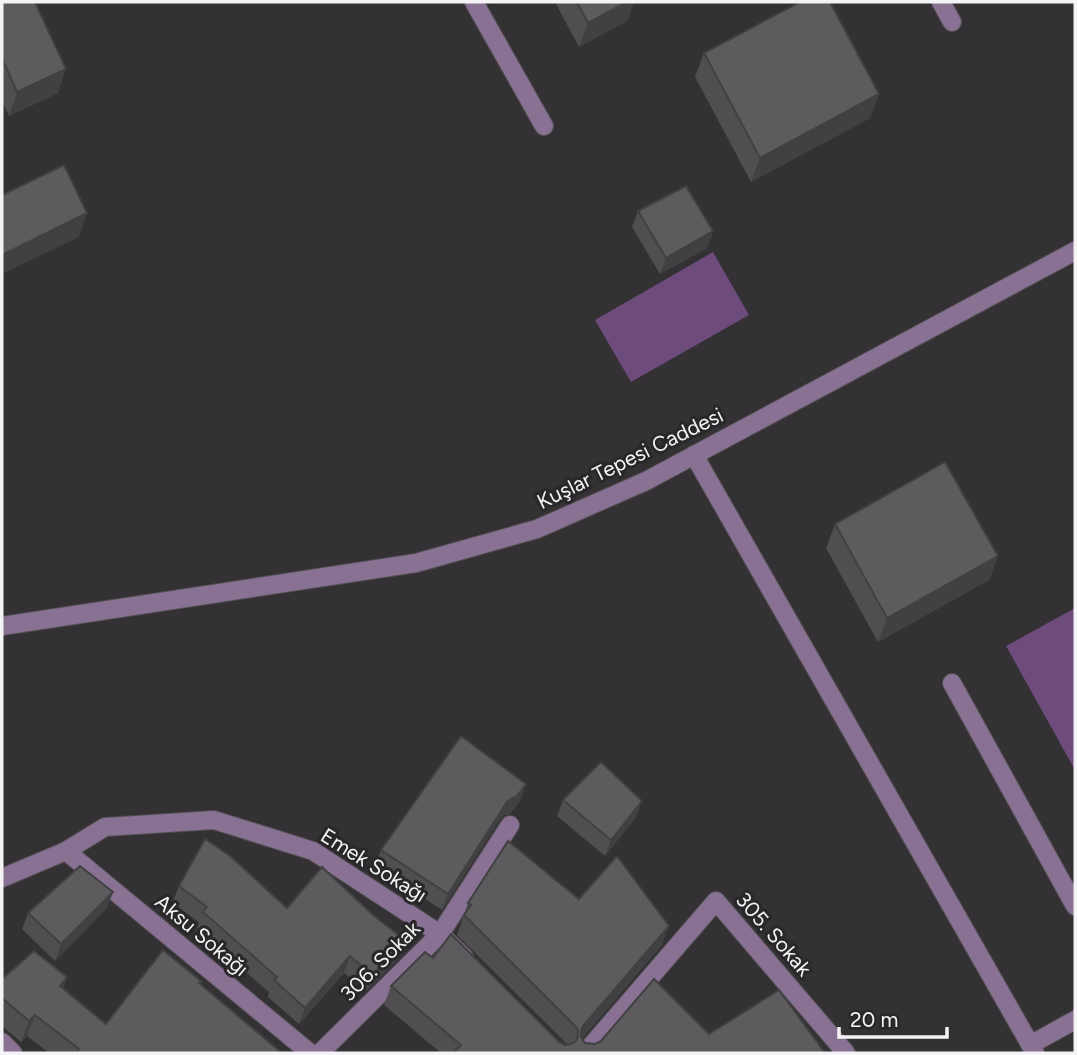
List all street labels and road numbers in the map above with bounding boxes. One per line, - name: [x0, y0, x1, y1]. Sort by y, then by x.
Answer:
- street label: Kuşlar Tepesi Caddesi: [533, 402, 727, 514]
- street label: Emek Sokağı: [316, 823, 432, 907]
- street label: 305. Sokak: [731, 887, 818, 981]
- street label: Aksu Sokağı: [150, 889, 254, 981]
- street label: 306. Sokak: [335, 915, 426, 1006]

